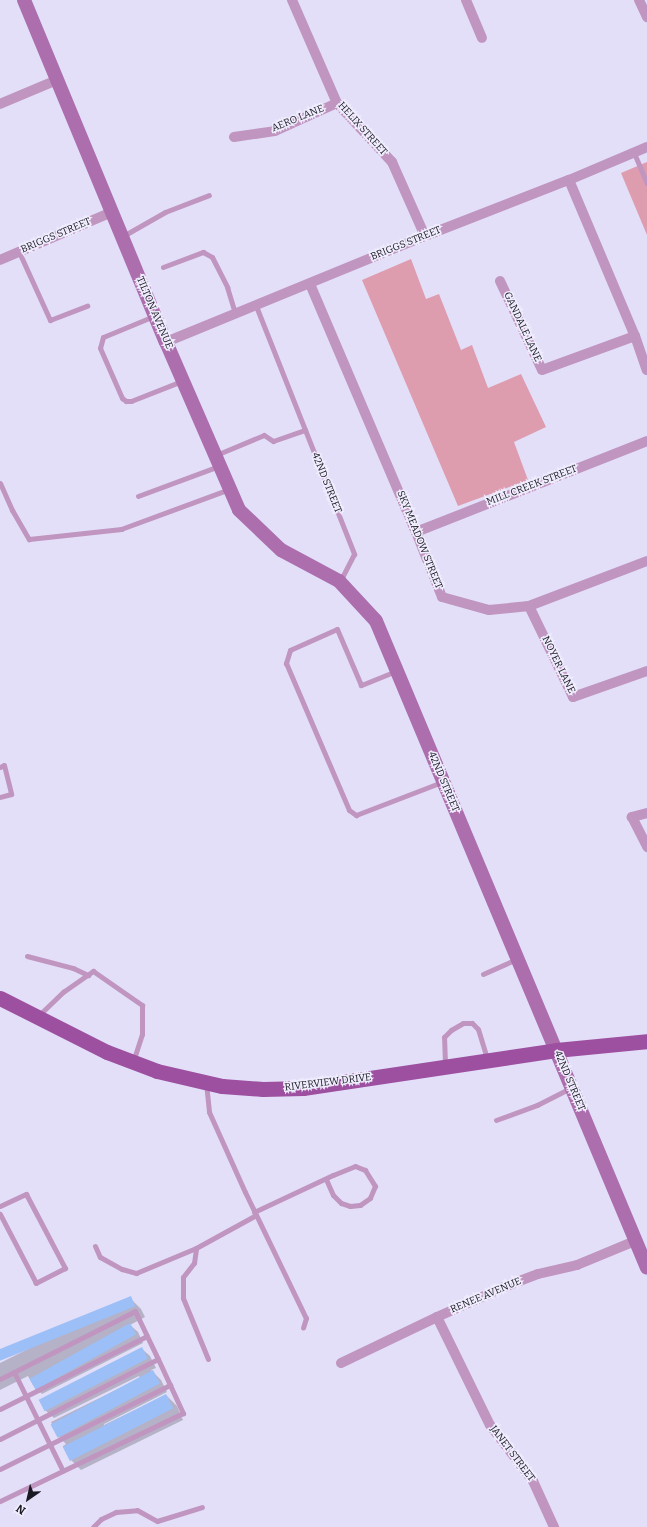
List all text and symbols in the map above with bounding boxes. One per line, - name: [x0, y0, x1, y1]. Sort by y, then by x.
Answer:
- street label: HELIX STREET: [335, 100, 389, 158]
- street label: AERO LANE: [270, 103, 326, 135]
- street label: BRIGGS STREET: [19, 216, 93, 256]
- street label: BRIGGS STREET: [369, 224, 443, 264]
- street label: TILTON AVENUE: [133, 275, 175, 351]
- street label: GANDALE LANE: [501, 290, 543, 364]
- street label: 42ND STREET: [308, 451, 344, 515]
- street label: MILL CREEK STREET: [485, 463, 579, 509]
- street label: SKY MEADOW STREET: [394, 489, 444, 591]
- street label: NOYER LANE: [539, 634, 577, 696]
- street label: 42ND STREET: [425, 750, 461, 814]
- street label: 42ND STREET: [551, 1049, 587, 1113]
- street label: RIVERVIEW DRIVE: [284, 1072, 372, 1094]
- street label: RENEE AVENUE: [449, 1276, 523, 1316]
- street label: JANET STREET: [487, 1424, 537, 1484]
- north arrow: [8, 1479, 48, 1519]
- text: N: [14, 1502, 28, 1517]

